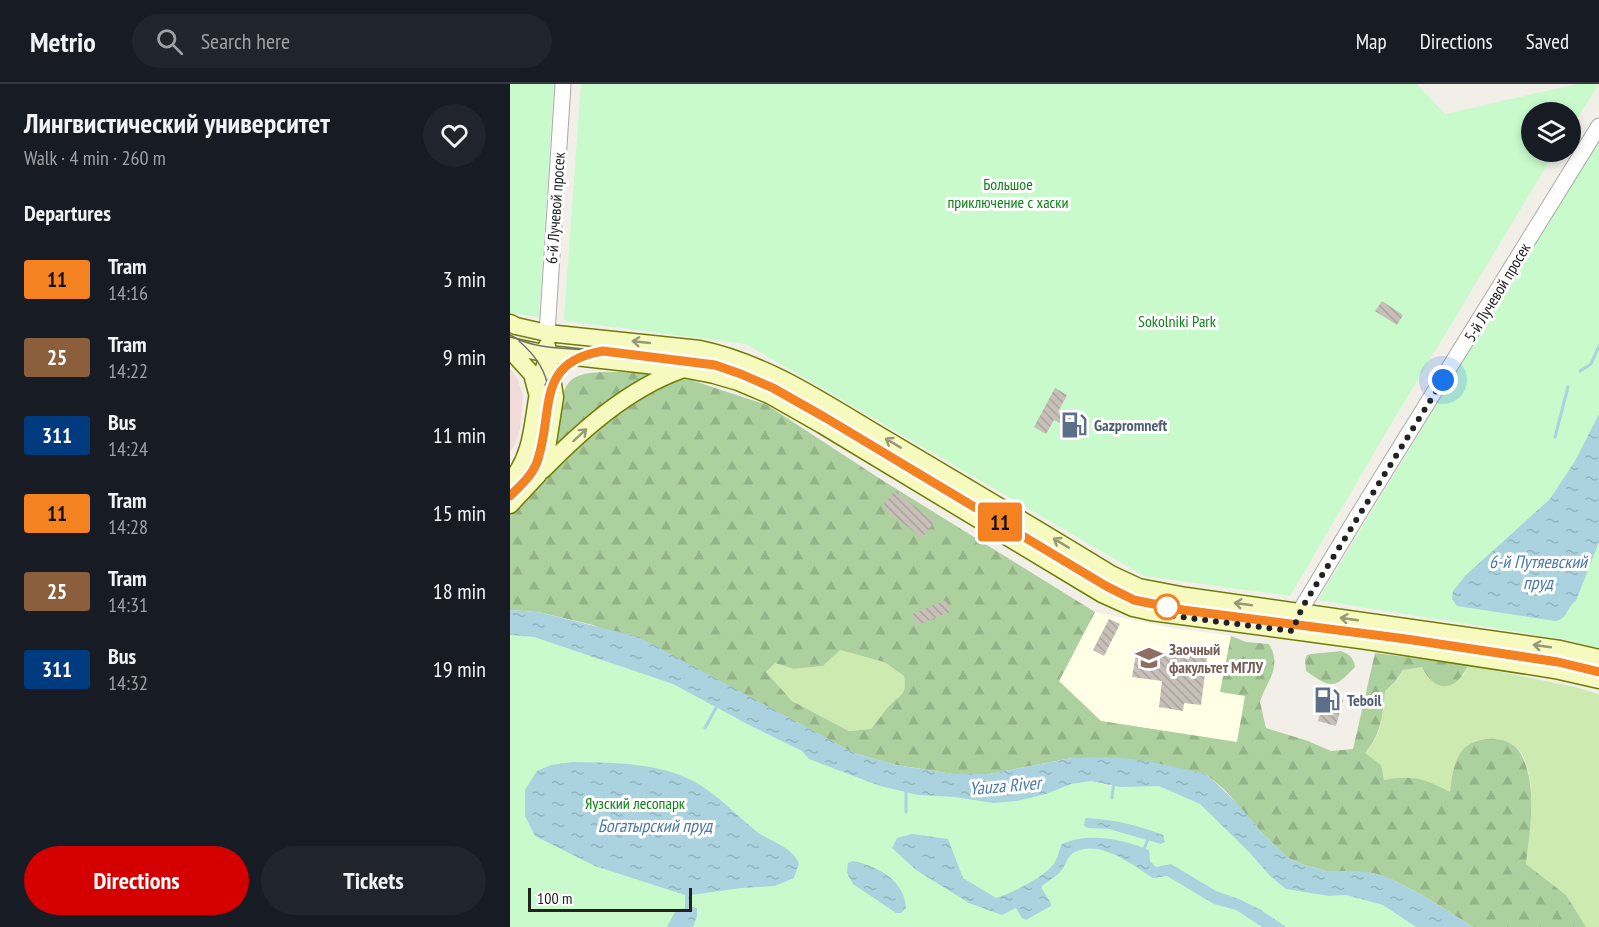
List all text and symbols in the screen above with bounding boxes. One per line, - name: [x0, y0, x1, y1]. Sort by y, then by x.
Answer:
- search box: [132, 14, 552, 68]
- text: Metrio: [30, 23, 96, 60]
- icon: search: [153, 25, 186, 58]
- text: Search here: [201, 27, 290, 55]
- text: Map: [1356, 28, 1387, 55]
- text: Directions: [1420, 28, 1493, 55]
- text: Saved: [1526, 28, 1569, 55]
- map controls: [1521, 102, 1581, 162]
- button: layers: [1521, 102, 1581, 162]
- text: Лингвистический университет: [24, 104, 330, 141]
- button: heart: [423, 104, 486, 167]
- text: Walk · 4 min · 260 m: [24, 145, 166, 171]
- street label: 6-й Лучевой просек: [541, 151, 569, 265]
- park label: Большое приключение с хаски: [947, 174, 1069, 212]
- text: Departures: [24, 199, 111, 227]
- street label: 5-й Лучевой просек: [1460, 238, 1535, 345]
- text: Tram: [108, 252, 147, 280]
- text: 3 min: [443, 265, 486, 293]
- text: 11: [47, 266, 67, 293]
- text: 14:16: [108, 280, 148, 306]
- park label: Sokolniki Park: [1138, 311, 1217, 331]
- text: Tram: [108, 330, 147, 358]
- one-way arrow: [632, 336, 652, 347]
- text: 9 min: [443, 343, 486, 371]
- text: 25: [47, 344, 67, 371]
- text: 14:22: [108, 358, 148, 384]
- your location: [1428, 365, 1458, 395]
- text: Bus: [108, 408, 136, 436]
- fuel station icon: Gazpromneft: [1059, 410, 1089, 440]
- place label: Gazpromneft: [1094, 415, 1168, 435]
- text: 11 min: [433, 421, 486, 449]
- text: 311: [42, 422, 72, 449]
- one-way arrow: [573, 428, 588, 442]
- text: 14:24: [108, 436, 148, 462]
- one-way arrow: [885, 437, 902, 449]
- text: Tram: [108, 486, 147, 514]
- text: 15 min: [433, 499, 486, 527]
- text: 11: [47, 500, 67, 527]
- line badge: 11: [973, 502, 1027, 542]
- text: 11: [990, 509, 1010, 536]
- text: 14:28: [108, 514, 148, 540]
- one-way arrow: [1053, 537, 1070, 549]
- water label: 6-й Путяевский пруд: [1489, 550, 1589, 594]
- text: Tram: [108, 564, 147, 592]
- text: 18 min: [433, 577, 486, 605]
- text: 25: [47, 578, 67, 605]
- text: 14:31: [108, 592, 148, 618]
- unlabelled marker: [1154, 594, 1180, 620]
- one-way arrow: [1233, 598, 1253, 609]
- one-way arrow: [1339, 613, 1359, 624]
- place label: Заочный факультет МГЛУ: [1169, 639, 1264, 677]
- one-way arrow: [1532, 641, 1552, 652]
- text: Bus: [108, 642, 136, 670]
- school or university icon: Заочный факультет МГЛУ: [1134, 643, 1164, 673]
- text: 19 min: [433, 655, 486, 683]
- text: 311: [42, 656, 72, 683]
- text: 14:32: [108, 670, 148, 696]
- fuel station icon: Teboil: [1312, 685, 1342, 715]
- place label: Teboil: [1347, 690, 1382, 710]
- water label: Yauza River: [968, 771, 1045, 800]
- park label: Яузский лесопарк: [585, 793, 686, 813]
- water label: Богатырский пруд: [598, 814, 713, 837]
- button: Directions: [24, 846, 249, 915]
- button: Tickets: [261, 846, 486, 915]
- scale bar: [528, 885, 692, 912]
- text: 100 m: [537, 888, 572, 908]

